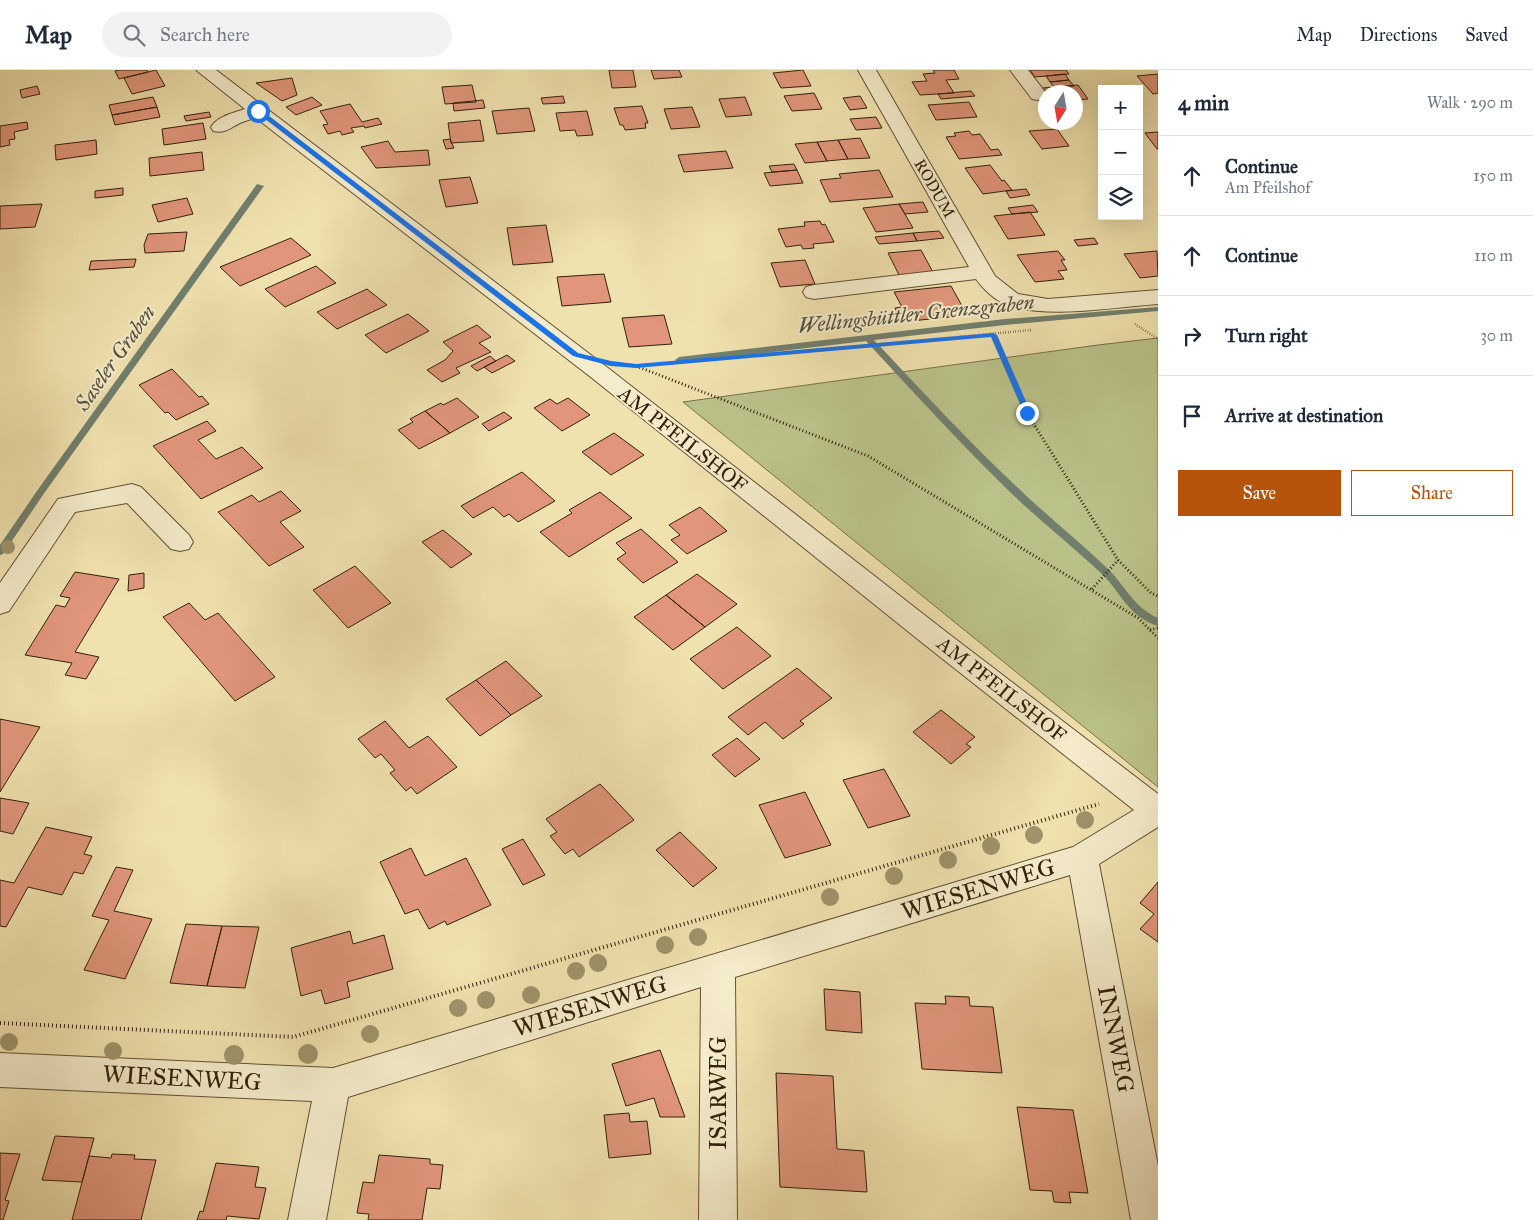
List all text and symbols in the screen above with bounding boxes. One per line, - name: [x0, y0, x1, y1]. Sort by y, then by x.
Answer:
- search box: [102, 12, 452, 57]
- text: Map: [25, 20, 72, 50]
- icon: search: [120, 21, 148, 49]
- text: Search here: [160, 23, 250, 46]
- text: Map: [1296, 24, 1332, 46]
- text: Directions: [1360, 24, 1437, 46]
- text: Saved: [1465, 24, 1508, 46]
- north arrow: [1038, 85, 1083, 130]
- map controls: [1098, 85, 1143, 220]
- button: +: [1098, 85, 1143, 130]
- text: 4 min: [1178, 90, 1229, 116]
- text: Walk · 290 m: [1427, 93, 1513, 112]
- route start: [247, 100, 270, 123]
- button: −: [1098, 130, 1143, 175]
- text: Continue: [1225, 155, 1298, 178]
- street label: RODUM: [910, 156, 959, 221]
- icon: ahead: [1178, 162, 1206, 190]
- text: 150 m: [1473, 166, 1513, 185]
- button: layers: [1098, 175, 1143, 220]
- text: Am Pfeilshof: [1225, 178, 1311, 197]
- icon: ahead: [1178, 242, 1206, 270]
- text: Continue: [1225, 244, 1298, 267]
- text: 110 m: [1474, 246, 1513, 265]
- water label: Wellingsbüttler Grenzgraben: [797, 289, 1035, 339]
- water label: Saseler Graben: [69, 300, 161, 417]
- icon: right: [1178, 322, 1206, 350]
- text: Turn right: [1225, 324, 1308, 347]
- text: 30 m: [1480, 326, 1513, 345]
- street label: AM PFEILSHOF: [613, 381, 752, 497]
- route end: [1016, 402, 1039, 425]
- icon: arrive: [1178, 402, 1206, 430]
- text: Arrive at destination: [1225, 404, 1383, 427]
- button: Save: [1178, 470, 1341, 516]
- button: Share: [1351, 470, 1513, 516]
- street label: AM PFEILSHOF: [932, 631, 1071, 747]
- street label: WIESENWEG: [898, 851, 1058, 927]
- street label: WIESENWEG: [510, 968, 670, 1044]
- street label: INNWEG: [1091, 983, 1141, 1095]
- street label: ISARWEG: [703, 1036, 733, 1150]
- street label: WIESENWEG: [102, 1059, 262, 1097]

